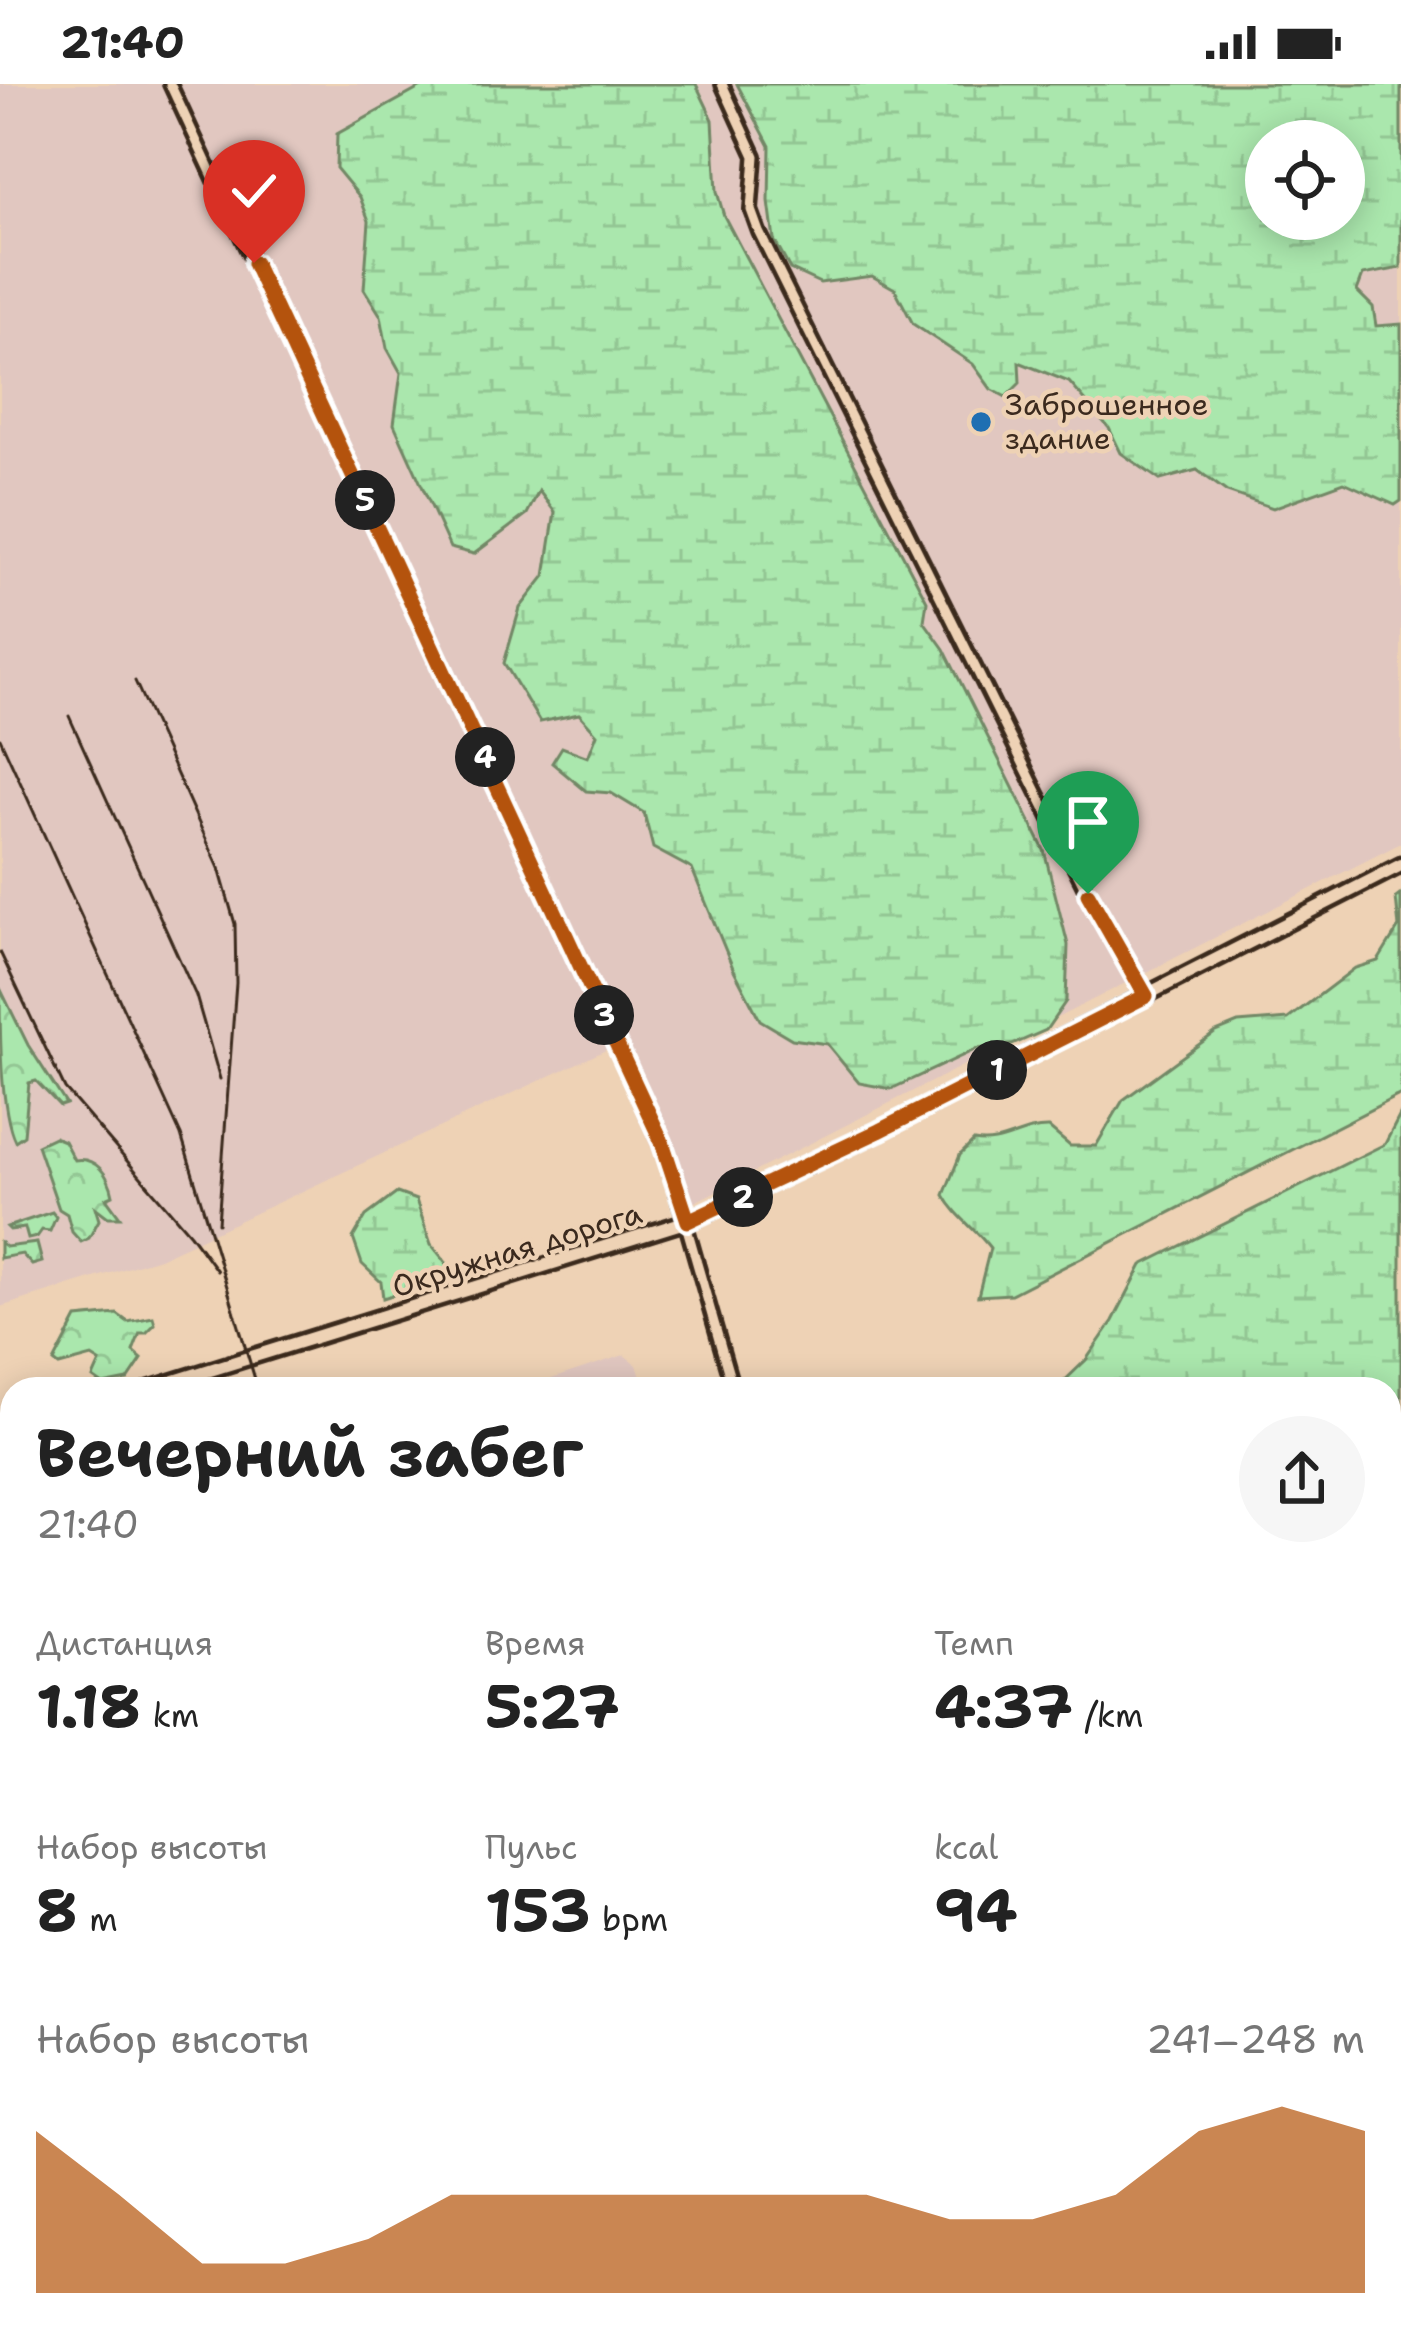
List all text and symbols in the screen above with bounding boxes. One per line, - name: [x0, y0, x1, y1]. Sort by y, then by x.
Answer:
- text: 21:40: [60, 12, 185, 72]
- map controls: [1245, 120, 1365, 240]
- button: locate: [1245, 120, 1365, 240]
- pin: [203, 140, 305, 263]
- icon: check: [221, 158, 287, 224]
- place label: Заброшенное здание: [1005, 384, 1208, 459]
- marker: Заброшенное здание: [968, 409, 994, 435]
- pin: 5: [335, 470, 395, 530]
- text: 5: [355, 477, 375, 522]
- pin: 4: [455, 727, 515, 787]
- text: 4: [473, 734, 497, 779]
- pin: [1037, 771, 1139, 894]
- icon: arrive: [1055, 789, 1121, 855]
- pin: 3: [574, 985, 634, 1045]
- text: 3: [592, 992, 616, 1037]
- pin: 1: [967, 1040, 1027, 1100]
- text: 1: [989, 1047, 1005, 1092]
- pin: 2: [713, 1167, 773, 1227]
- text: 2: [731, 1174, 755, 1219]
- street label: Окружная дорога: [387, 1192, 647, 1307]
- text: Вечерний забег: [36, 1409, 583, 1497]
- button: share: [1239, 1416, 1365, 1542]
- text: 21:40: [36, 1498, 139, 1550]
- text: Дистанция: [36, 1621, 213, 1666]
- text: Время: [485, 1621, 586, 1666]
- text: Темп: [934, 1621, 1014, 1666]
- text: 1.18: [36, 1666, 141, 1746]
- text: 5:27: [485, 1666, 620, 1746]
- text: 4:37: [934, 1666, 1073, 1746]
- text: km: [141, 1693, 199, 1738]
- text: /km: [1073, 1693, 1143, 1738]
- text: Набор высоты: [36, 1825, 268, 1870]
- text: Пульс: [485, 1825, 578, 1870]
- text: kcal: [934, 1825, 998, 1870]
- text: 8: [36, 1870, 78, 1950]
- text: 153: [485, 1870, 591, 1950]
- text: 94: [934, 1870, 1017, 1950]
- text: m: [78, 1897, 118, 1942]
- text: bpm: [591, 1897, 668, 1942]
- text: Набор высоты: [36, 2013, 310, 2065]
- text: 241–248 m: [1146, 2013, 1365, 2065]

